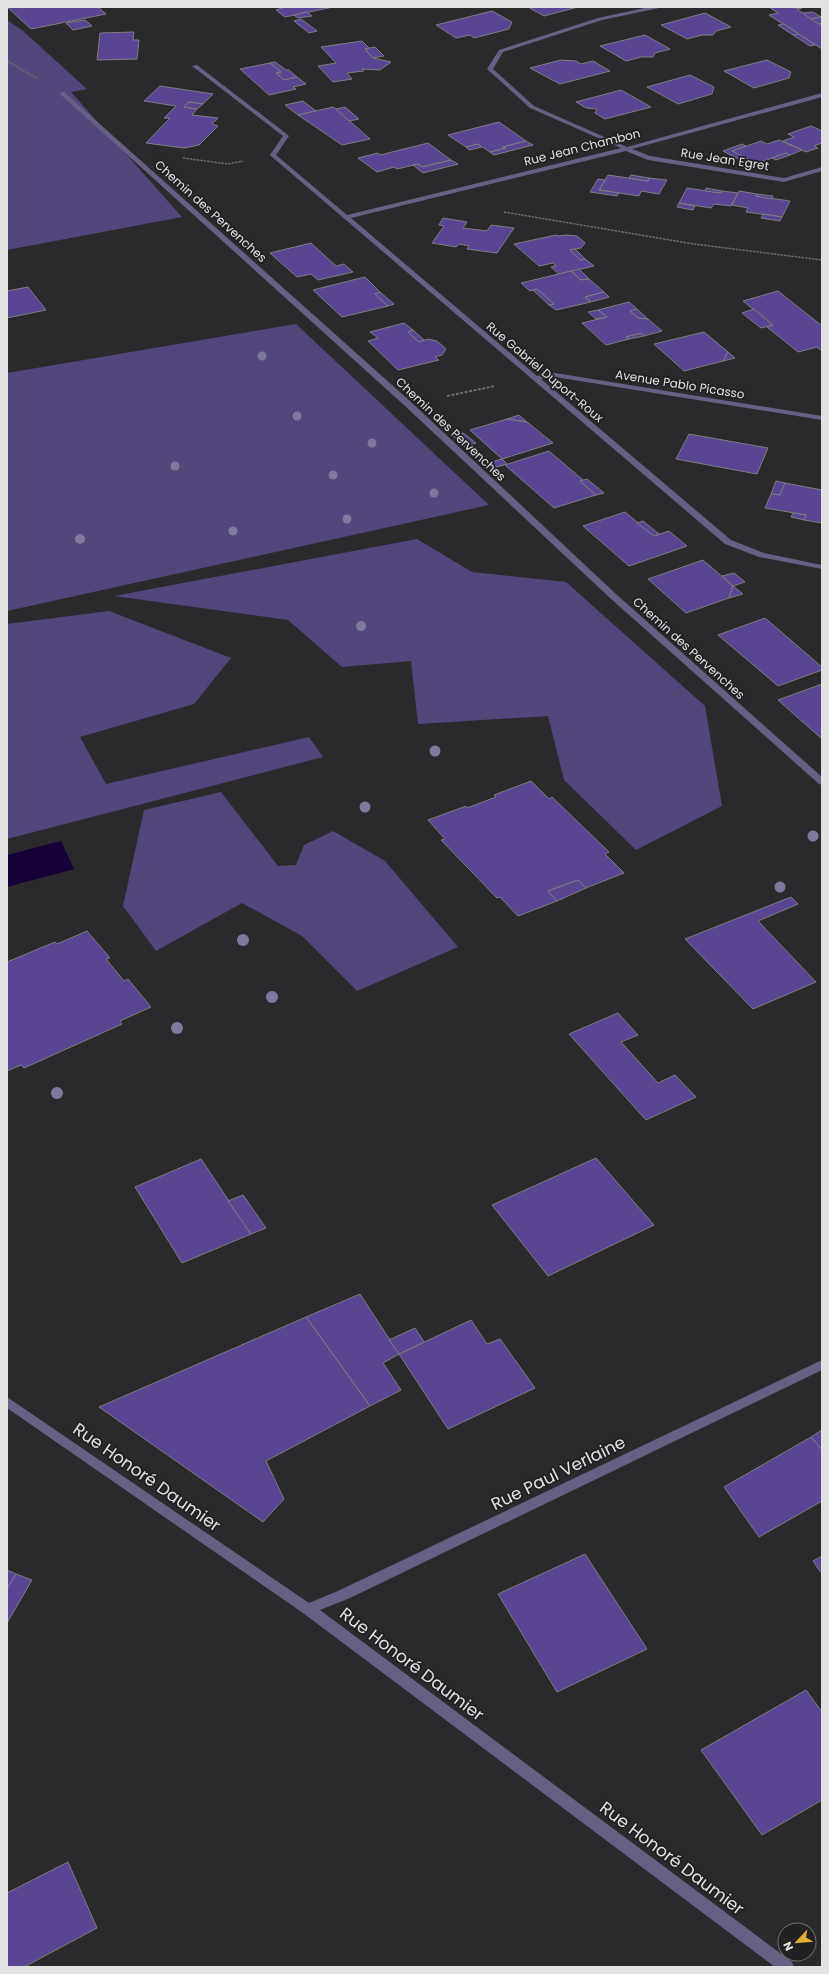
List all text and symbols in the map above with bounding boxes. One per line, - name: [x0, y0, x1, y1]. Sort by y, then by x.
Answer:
- street label: Rue Jean Chambon: [522, 124, 642, 170]
- street label: Rue Jean Egret: [680, 144, 770, 174]
- street label: Chemin des Pervenches: [151, 156, 271, 266]
- street label: Rue Gabriel Duport-Roux: [483, 318, 607, 426]
- street label: Avenue Pablo Picasso: [614, 365, 746, 403]
- street label: Chemin des Pervenches: [392, 373, 510, 485]
- street label: Chemin des Pervenches: [629, 593, 749, 703]
- street label: Rue Honoré Daumier: [68, 1417, 226, 1537]
- street label: Rue Paul Verlaine: [487, 1430, 629, 1516]
- street label: Rue Honoré Daumier: [335, 1602, 489, 1726]
- street label: Rue Honoré Daumier: [595, 1796, 749, 1920]
- north arrow: [777, 1922, 817, 1962]
- text: N: [779, 1939, 797, 1954]

